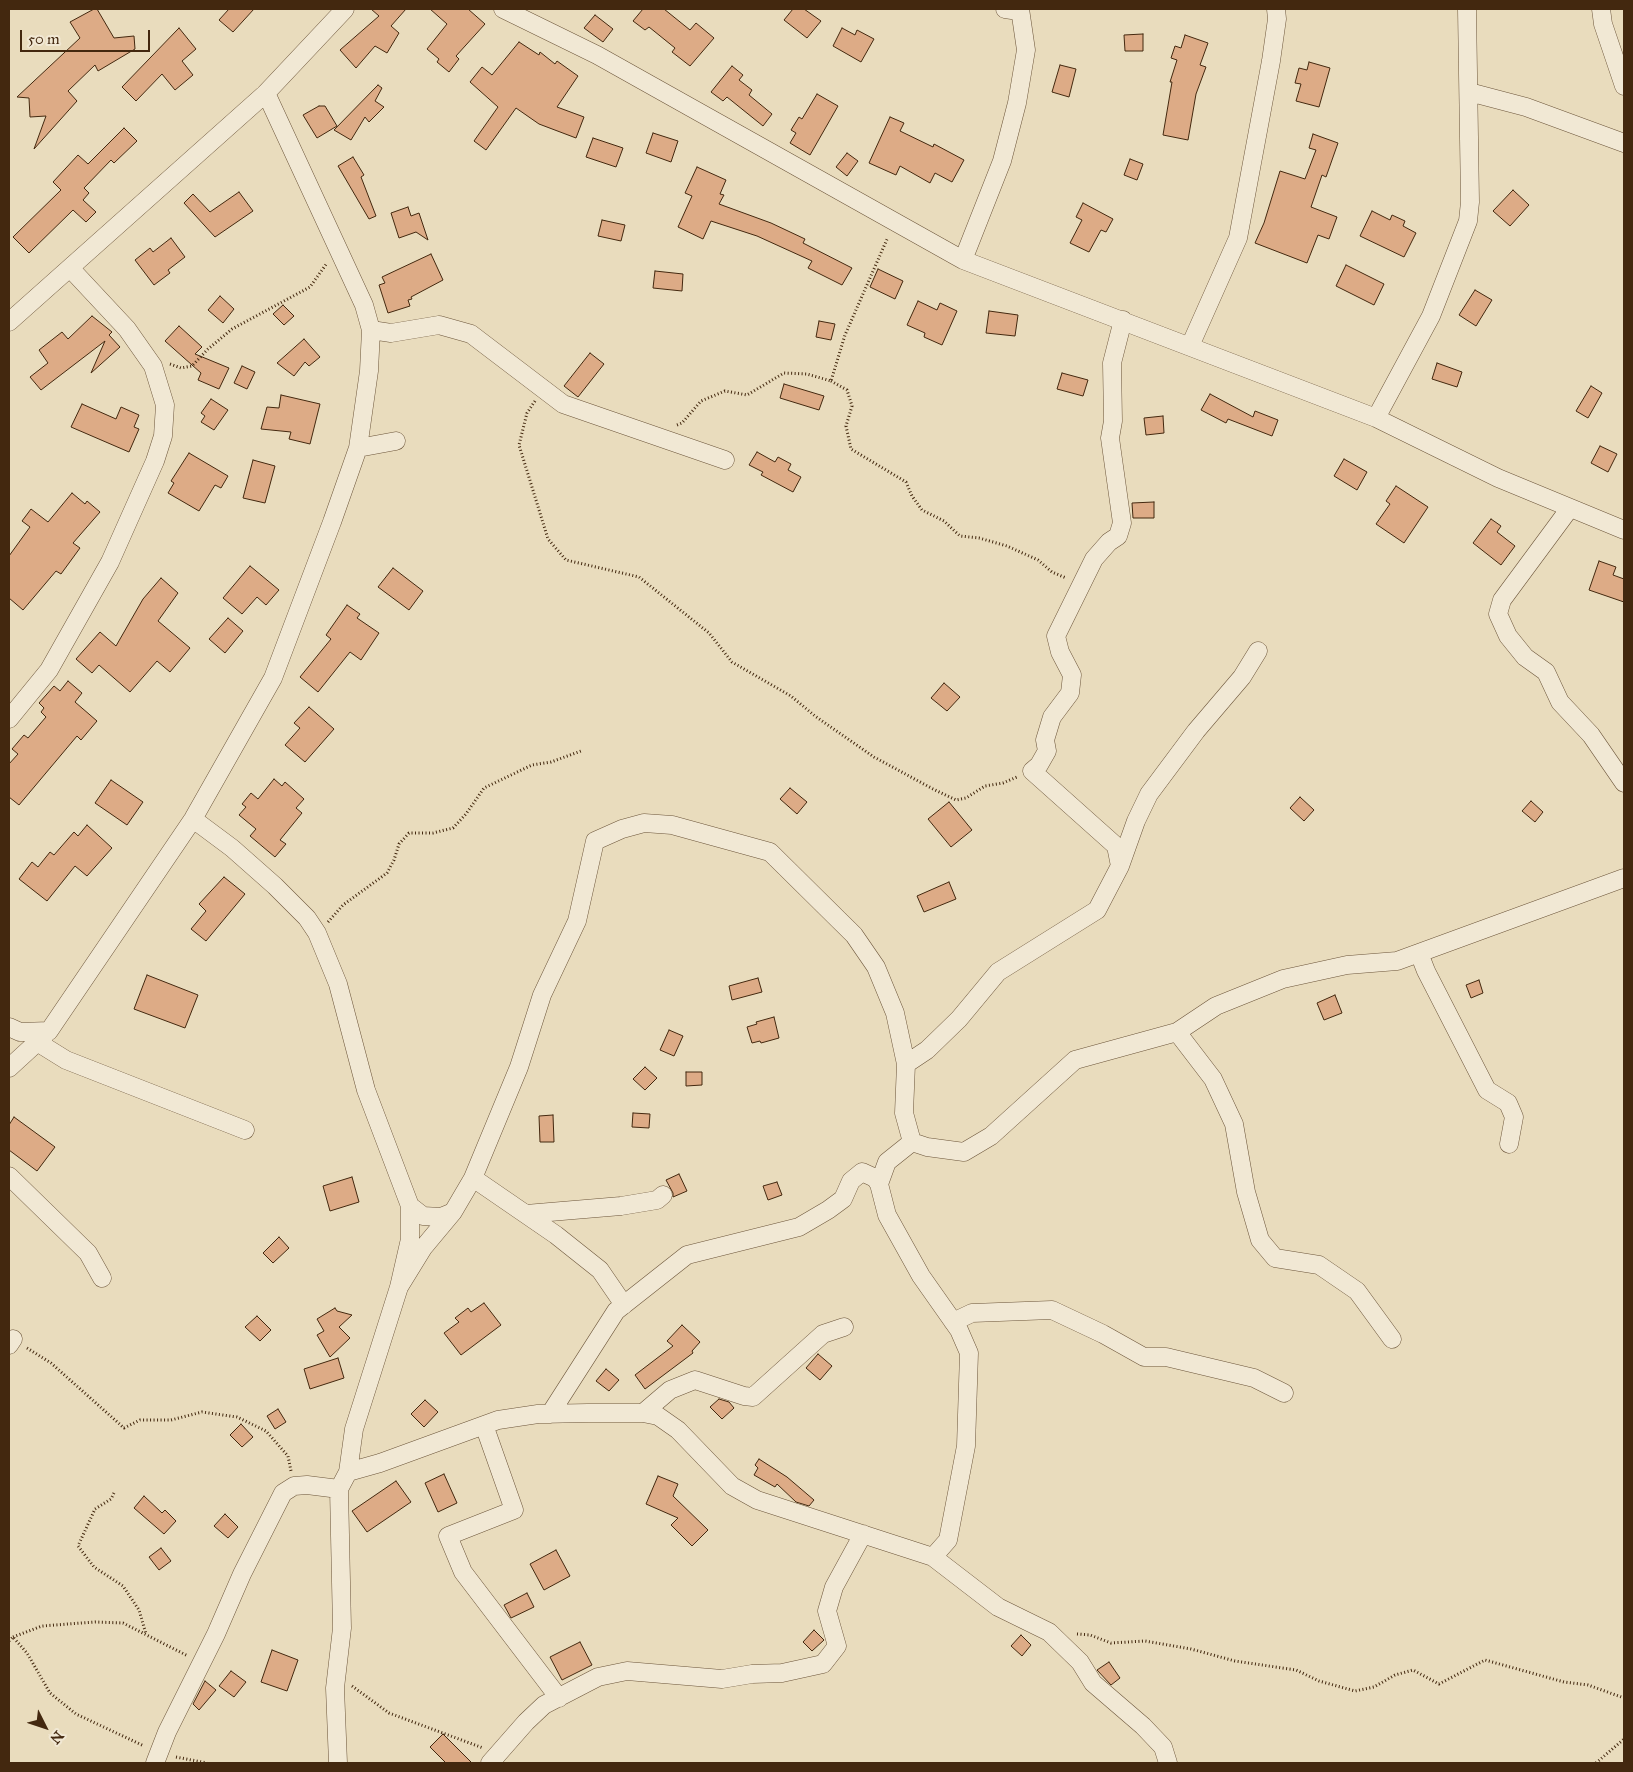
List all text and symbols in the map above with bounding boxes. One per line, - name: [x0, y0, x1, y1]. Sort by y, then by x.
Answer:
- scale bar: [22, 20, 152, 52]
- text: 50 m: [28, 30, 60, 48]
- north arrow: [20, 1702, 70, 1752]
- text: N: [46, 1727, 67, 1747]

